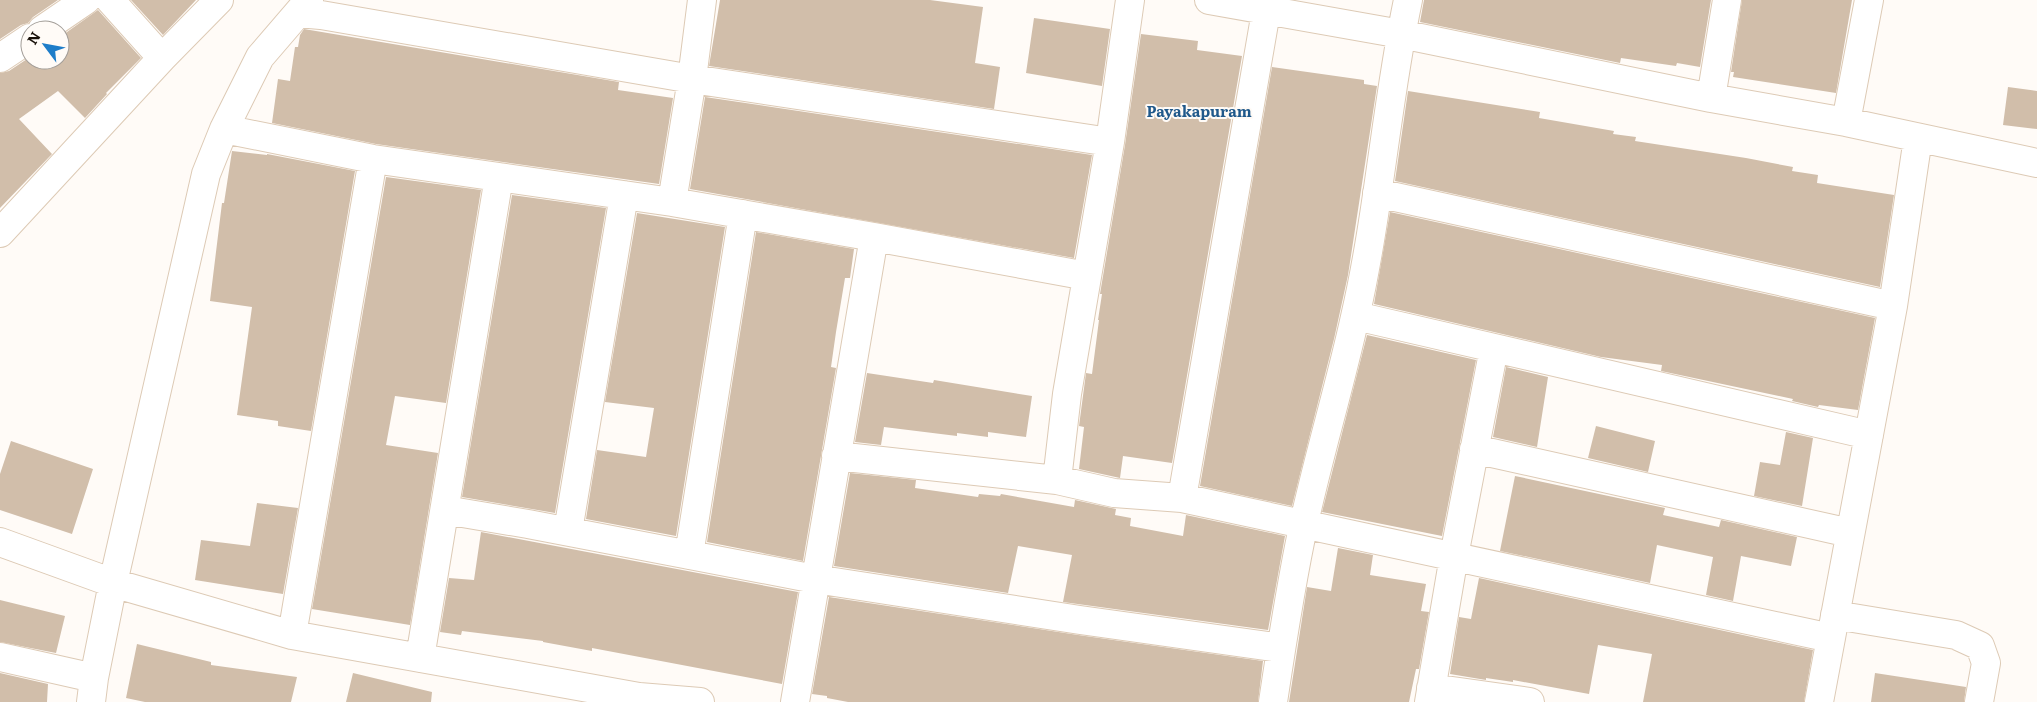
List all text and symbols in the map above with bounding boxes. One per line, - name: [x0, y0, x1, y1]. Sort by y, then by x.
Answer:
- north arrow: [20, 20, 70, 70]
- text: N: [22, 27, 45, 48]
- district label: Payakapuram: [1146, 99, 1252, 122]

